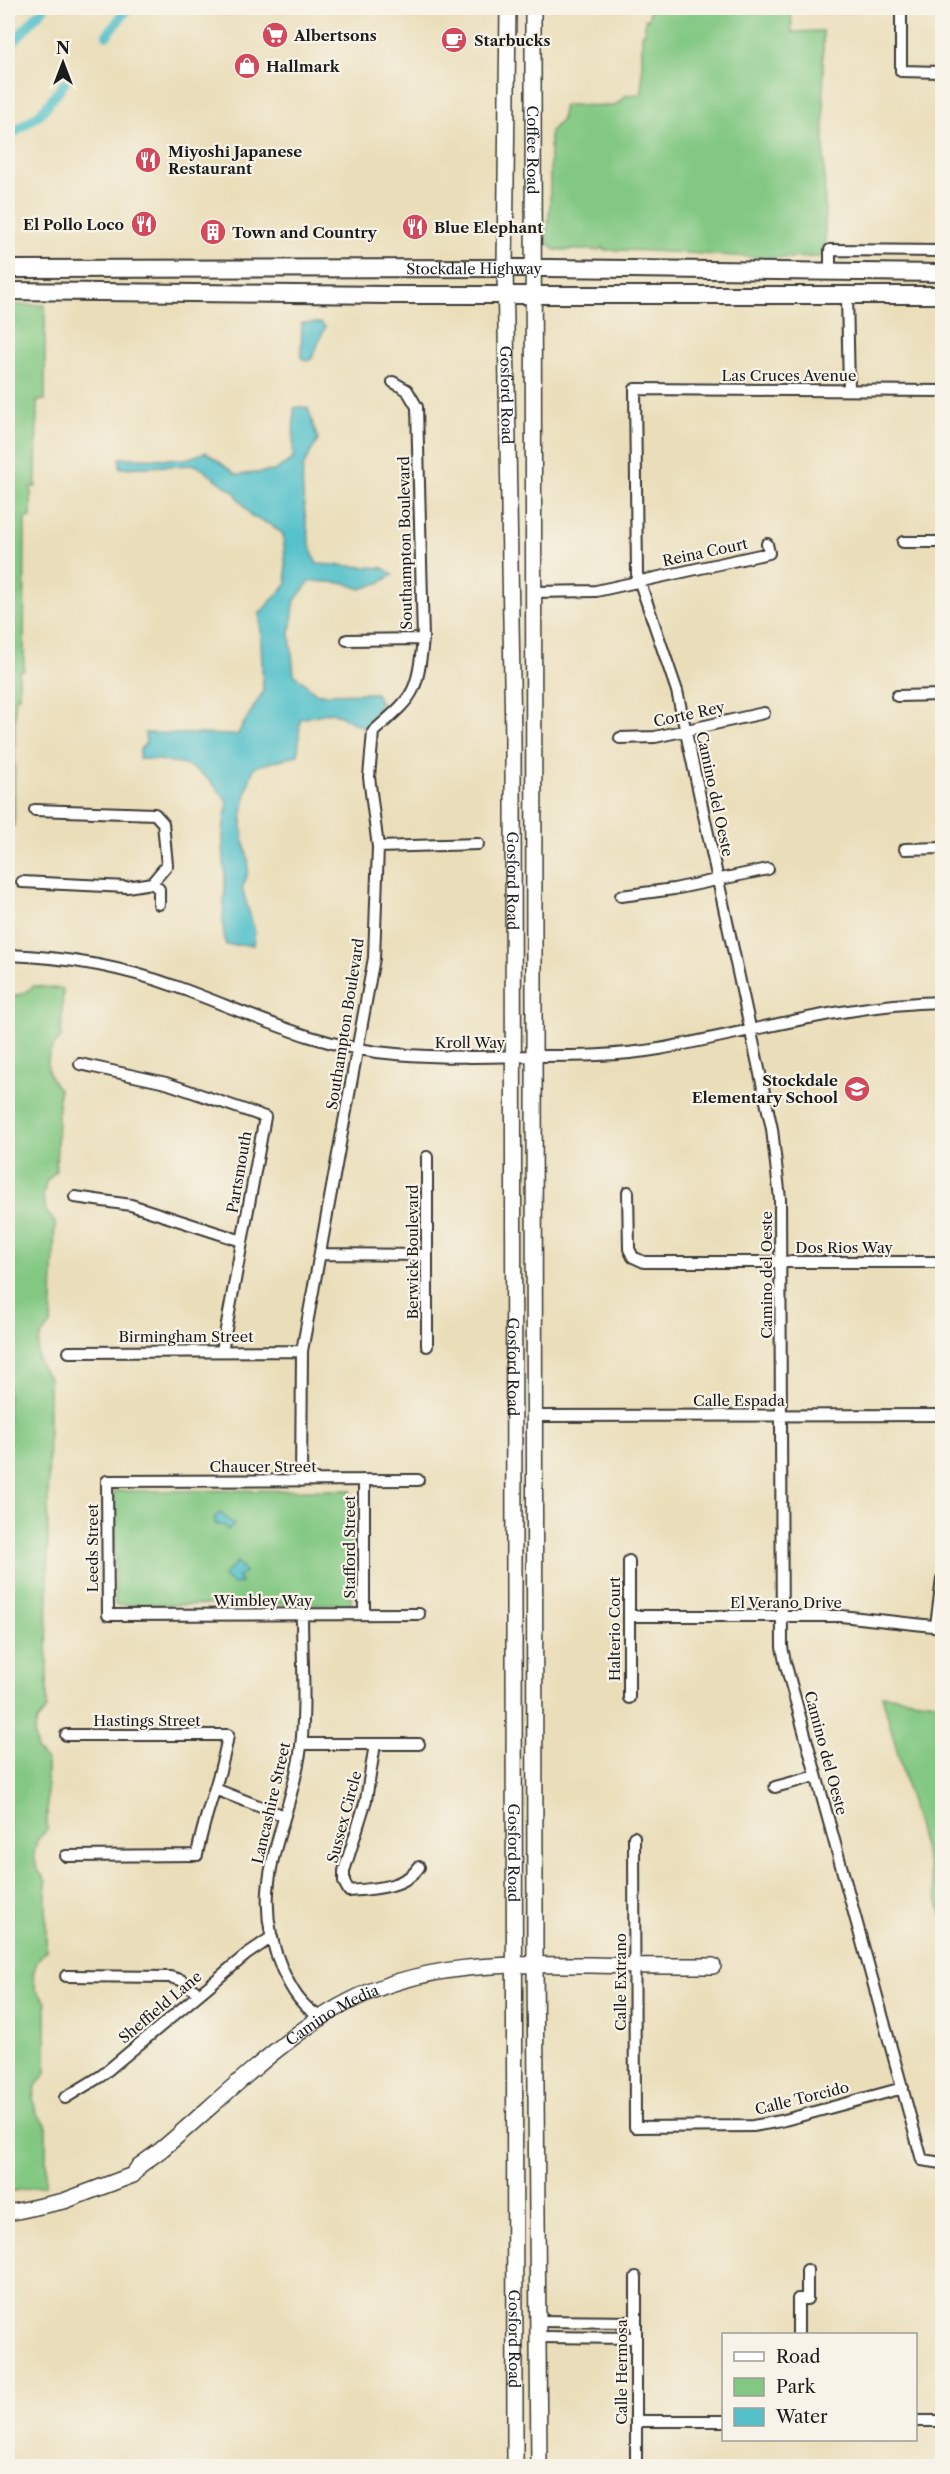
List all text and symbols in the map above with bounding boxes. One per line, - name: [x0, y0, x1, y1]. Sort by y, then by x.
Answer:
- supermarket icon: Albertsons: [260, 20, 290, 50]
- cafe icon: Starbucks: [439, 25, 469, 55]
- place label: Albertsons: [293, 26, 377, 45]
- place label: Starbucks: [474, 31, 550, 50]
- north arrow: [33, 33, 93, 93]
- text: N: [56, 38, 70, 58]
- shop icon: Hallmark: [232, 51, 262, 81]
- place label: Hallmark: [266, 57, 341, 76]
- street label: Coffee Road: [524, 106, 543, 194]
- place label: Miyoshi Japanese Restaurant: [168, 142, 302, 178]
- restaurant icon: Miyoshi Japanese Restaurant: [133, 145, 163, 175]
- restaurant icon: El Pollo Loco: [129, 209, 159, 239]
- restaurant icon: Blue Elephant: [400, 212, 430, 242]
- place label: El Pollo Loco: [23, 215, 124, 234]
- building icon: Town and Country: [198, 217, 228, 247]
- place label: Blue Elephant: [434, 218, 543, 237]
- place label: Town and Country: [232, 223, 378, 242]
- street label: Stockdale Highway: [406, 259, 542, 278]
- street label: Gosford Road: [497, 345, 517, 444]
- street label: Las Cruces Avenue: [722, 366, 856, 385]
- street label: Southampton Boulevard: [394, 456, 416, 630]
- street label: Reina Court: [661, 534, 750, 570]
- street label: Corte Rey: [652, 697, 727, 731]
- street label: Camino del Oeste: [692, 730, 738, 858]
- street label: Gosford Road: [504, 832, 523, 930]
- street label: Southampton Boulevard: [322, 937, 368, 1111]
- street label: Kroll Way: [435, 1033, 506, 1052]
- place label: Stockdale Elementary School: [692, 1071, 838, 1107]
- school or university icon: Stockdale Elementary School: [842, 1074, 872, 1104]
- street label: Partsmouth: [222, 1129, 256, 1214]
- street label: Berwick Boulevard: [403, 1185, 422, 1319]
- street label: Camino del Oeste: [757, 1211, 776, 1339]
- street label: Dos Rios Way: [795, 1238, 893, 1257]
- street label: Gosford Road: [504, 1318, 523, 1416]
- street label: Birmingham Street: [119, 1327, 254, 1346]
- street label: Calle Espada: [693, 1391, 785, 1410]
- street label: Chaucer Street: [210, 1457, 317, 1476]
- street label: Stafford Street: [340, 1495, 359, 1599]
- street label: Leeds Street: [83, 1503, 102, 1592]
- street label: Halterio Court: [605, 1576, 624, 1681]
- street label: Wimbley Way: [213, 1591, 313, 1610]
- street label: El Verano Drive: [730, 1593, 842, 1612]
- street label: Camino del Oeste: [800, 1689, 852, 1817]
- street label: Hastings Street: [93, 1711, 201, 1730]
- street label: Lancashire Street: [248, 1740, 294, 1866]
- street label: Sussex Circle: [323, 1769, 365, 1865]
- street label: Gosford Road: [505, 1804, 524, 1902]
- street label: Calle Extrano: [611, 1933, 630, 2031]
- street label: Sheffield Lane: [115, 1967, 205, 2047]
- street label: Camino Media: [281, 1980, 381, 2049]
- street label: Calle Torcido: [753, 2077, 851, 2119]
- street label: Gosford Road: [505, 2290, 524, 2388]
- street label: Calle Hermosa: [612, 2319, 631, 2425]
- legend: [722, 2333, 917, 2441]
- text: Road: [776, 2346, 821, 2368]
- text: Park: [776, 2376, 817, 2398]
- text: Water: [775, 2406, 828, 2428]

